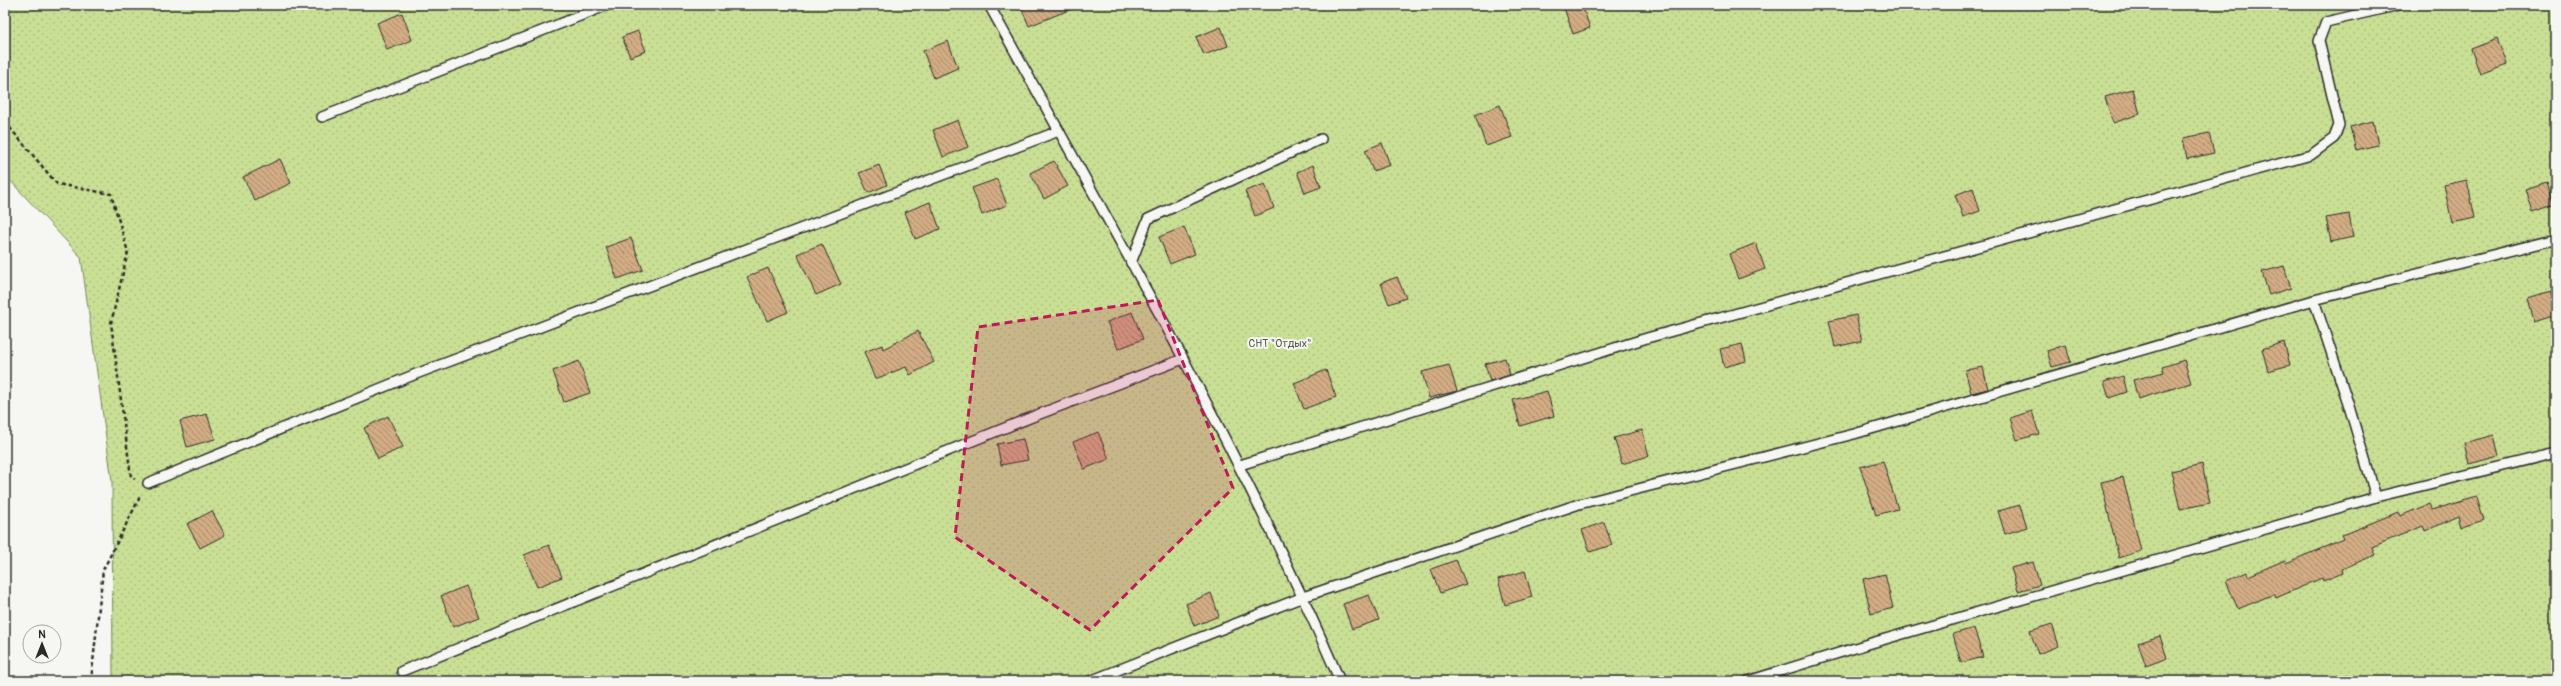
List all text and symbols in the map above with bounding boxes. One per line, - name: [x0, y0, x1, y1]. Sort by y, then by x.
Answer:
- park label: СНТ "Отдых": [1249, 337, 1311, 350]
- north arrow: [22, 624, 62, 664]
- text: N: [38, 628, 46, 641]

